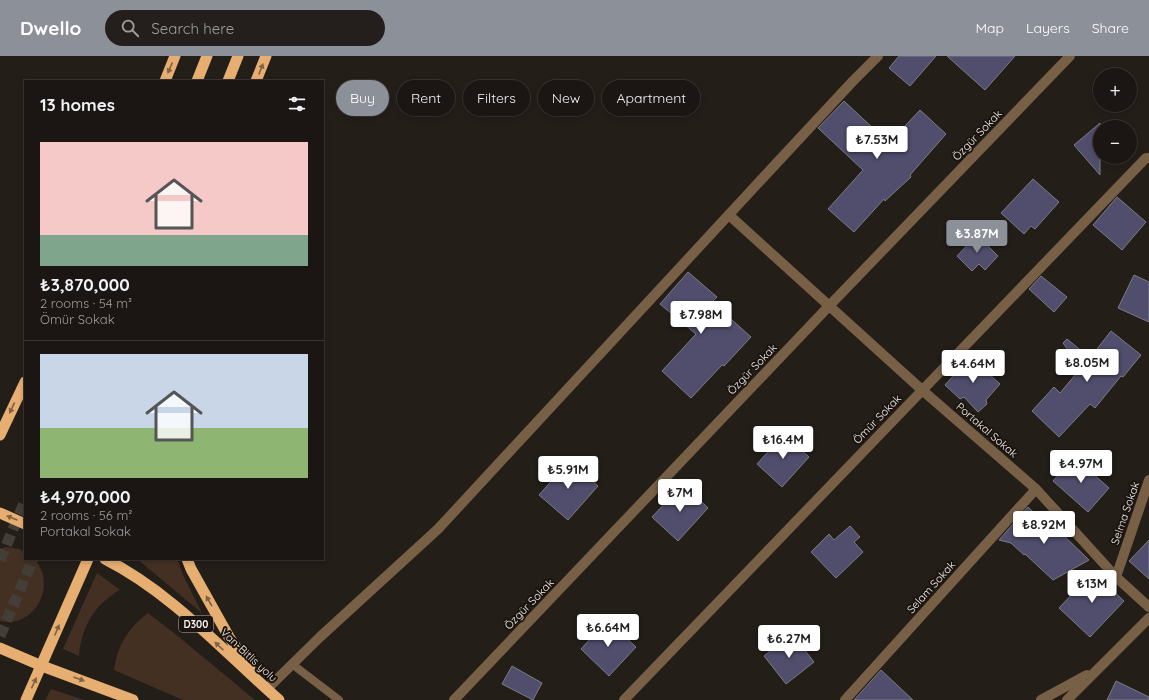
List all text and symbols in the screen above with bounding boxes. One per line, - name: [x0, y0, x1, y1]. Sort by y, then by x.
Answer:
- search box: [105, 10, 385, 46]
- text: Dwello: [20, 16, 81, 40]
- icon: search: [119, 17, 141, 39]
- text: Search here: [151, 19, 234, 38]
- text: Map: [975, 19, 1004, 37]
- text: Layers: [1026, 19, 1070, 37]
- text: Share: [1092, 19, 1129, 37]
- one-way arrow: [258, 62, 264, 74]
- one-way arrow: [167, 63, 173, 74]
- map controls: [1093, 68, 1137, 164]
- button: +: [1093, 68, 1137, 112]
- chip: Buy: [336, 80, 389, 116]
- chip: Rent: [397, 80, 455, 116]
- chip: Filters: [463, 80, 530, 116]
- chip: New: [538, 80, 594, 116]
- chip: Apartment: [602, 80, 700, 116]
- icon: filters: [286, 93, 308, 115]
- text: 13 homes: [40, 94, 115, 115]
- street label: Özgür Sokak: [949, 107, 1005, 163]
- button: −: [1093, 120, 1137, 164]
- pin: ₺7.53M: [844, 126, 910, 160]
- text: ₺7.53M: [856, 131, 898, 147]
- icon: home: [138, 168, 210, 240]
- pin: ₺3.87M: [944, 220, 1010, 254]
- text: ₺3.87M: [955, 225, 999, 241]
- text: ₺3,870,000: [40, 274, 130, 295]
- text: 2 rooms · 54 m²: [40, 295, 132, 311]
- pin: ₺7.98M: [668, 301, 734, 335]
- text: ₺7.98M: [680, 306, 722, 322]
- text: Ömür Sokak: [40, 311, 115, 327]
- street label: Özgür Sokak: [724, 341, 780, 397]
- pin: ₺8.05M: [1054, 349, 1120, 383]
- pin: ₺4.64M: [940, 350, 1006, 384]
- text: ₺8.05M: [1065, 354, 1109, 370]
- text: ₺4.64M: [951, 355, 995, 371]
- icon: home: [138, 380, 210, 452]
- street label: Ömür Sokak: [850, 391, 904, 447]
- street label: Portakal Sokak: [953, 399, 1021, 461]
- one-way arrow: [9, 403, 15, 414]
- pin: ₺16.4M: [750, 426, 816, 460]
- text: ₺16.4M: [762, 431, 804, 447]
- pin: ₺4.97M: [1048, 450, 1114, 484]
- text: ₺4.97M: [1059, 455, 1103, 471]
- pin: ₺5.91M: [535, 456, 601, 490]
- text: ₺5.91M: [547, 461, 589, 477]
- pin: ₺7M: [661, 479, 699, 513]
- street label: Selma Sokak: [1108, 479, 1142, 546]
- text: ₺7M: [667, 484, 693, 500]
- text: ₺4,970,000: [40, 486, 130, 507]
- text: 2 rooms · 56 m²: [40, 507, 132, 523]
- pin: ₺8.92M: [1011, 511, 1077, 545]
- one-way arrow: [6, 515, 18, 521]
- text: ₺8.92M: [1022, 516, 1066, 532]
- text: Portakal Sokak: [40, 523, 131, 539]
- street label: Selam Sokak: [904, 558, 958, 616]
- pin: ₺13M: [1068, 570, 1116, 604]
- text: ₺13M: [1077, 575, 1107, 591]
- street label: Özgür Sokak: [501, 576, 557, 632]
- one-way arrow: [205, 595, 212, 607]
- pin: ₺6.64M: [575, 614, 641, 648]
- road number: D300: [179, 616, 213, 632]
- text: ₺6.64M: [586, 619, 630, 635]
- one-way arrow: [55, 623, 61, 635]
- street label: Van-Bitlis yolu: [218, 625, 280, 685]
- pin: ₺6.27M: [756, 625, 822, 659]
- text: ₺6.27M: [767, 630, 811, 646]
- one-way arrow: [214, 641, 224, 650]
- one-way arrow: [73, 676, 85, 682]
- one-way arrow: [31, 677, 37, 688]

